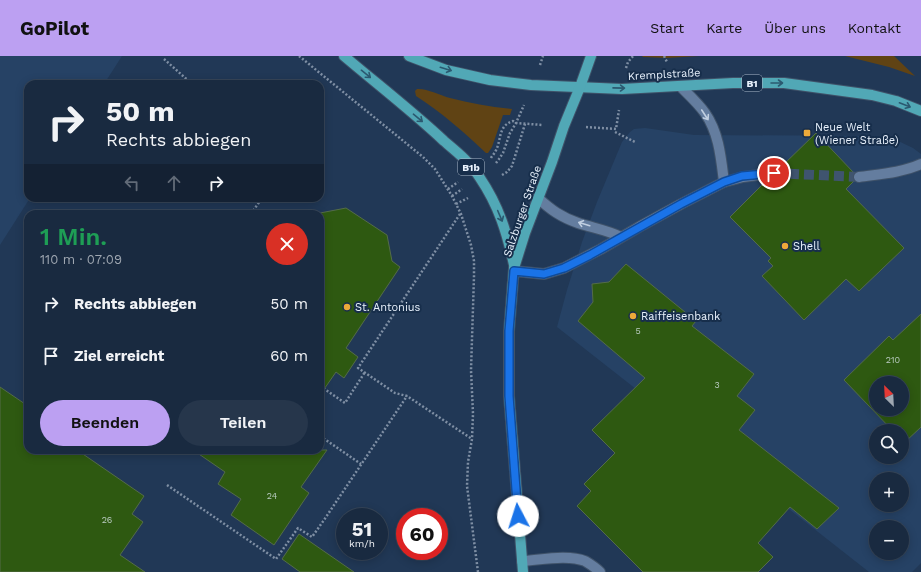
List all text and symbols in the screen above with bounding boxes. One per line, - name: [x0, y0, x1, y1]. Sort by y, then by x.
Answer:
- text: GoPilot: [20, 17, 89, 40]
- text: Start: [650, 20, 684, 36]
- text: Karte: [706, 20, 742, 36]
- text: Über uns: [764, 20, 826, 36]
- text: Kontakt: [848, 20, 901, 36]
- one-way arrow: [439, 66, 452, 73]
- street label: Kremplstraße: [627, 66, 701, 83]
- one-way arrow: [360, 70, 371, 79]
- road number: B1: [742, 75, 762, 91]
- one-way arrow: [770, 79, 783, 87]
- one-way arrow: [612, 84, 625, 92]
- text: 50 m: [106, 95, 175, 128]
- icon: right: [40, 96, 92, 148]
- one-way arrow: [898, 101, 910, 109]
- one-way arrow: [701, 109, 709, 120]
- one-way arrow: [413, 113, 423, 122]
- place label: Neue Welt (Wiener Straße): [815, 121, 899, 147]
- marker: Neue Welt (Wiener Straße): [802, 128, 812, 138]
- text: Rechts abbiegen: [106, 129, 251, 150]
- pin: [757, 156, 791, 190]
- road number: B1b: [458, 159, 484, 175]
- icon: arrive: [763, 162, 785, 184]
- street label: Salzburger Straße: [501, 164, 544, 259]
- icon: left: [121, 172, 143, 194]
- icon: ahead: [163, 172, 185, 194]
- icon: right: [205, 172, 227, 194]
- one-way arrow: [497, 210, 504, 222]
- one-way arrow: [578, 220, 591, 227]
- text: 1 Min.: [40, 223, 107, 251]
- button: close: [266, 223, 308, 265]
- place label: Shell: [793, 240, 821, 253]
- marker: Shell: [780, 241, 790, 251]
- text: 110 m · 07:09: [40, 252, 122, 267]
- icon: right: [40, 293, 62, 315]
- text: Rechts abbiegen: [74, 295, 196, 313]
- text: 50 m: [271, 295, 308, 313]
- place label: St. Antonius: [355, 301, 421, 314]
- marker: St. Antonius: [342, 302, 352, 312]
- place label: Raiffeisenbank: [641, 310, 720, 323]
- marker: Raiffeisenbank: [628, 311, 638, 321]
- house number: 5: [635, 326, 641, 336]
- icon: arrive: [40, 345, 62, 367]
- text: Ziel erreicht: [74, 347, 164, 365]
- text: 60 m: [270, 347, 308, 365]
- house number: 210: [886, 355, 901, 365]
- north arrow: [869, 376, 909, 416]
- map controls: [869, 376, 909, 560]
- house number: 3: [714, 380, 720, 390]
- button: Beenden: [40, 400, 170, 446]
- button: Teilen: [178, 400, 308, 446]
- button: search: [869, 424, 909, 464]
- button: +: [869, 472, 909, 512]
- house number: 24: [267, 491, 278, 501]
- position arrow: [497, 495, 539, 537]
- speed limit sign: 60: [396, 508, 448, 560]
- house number: 26: [102, 515, 112, 525]
- text: 51: [352, 517, 372, 541]
- button: −: [869, 520, 909, 560]
- text: km/h: [349, 538, 375, 549]

